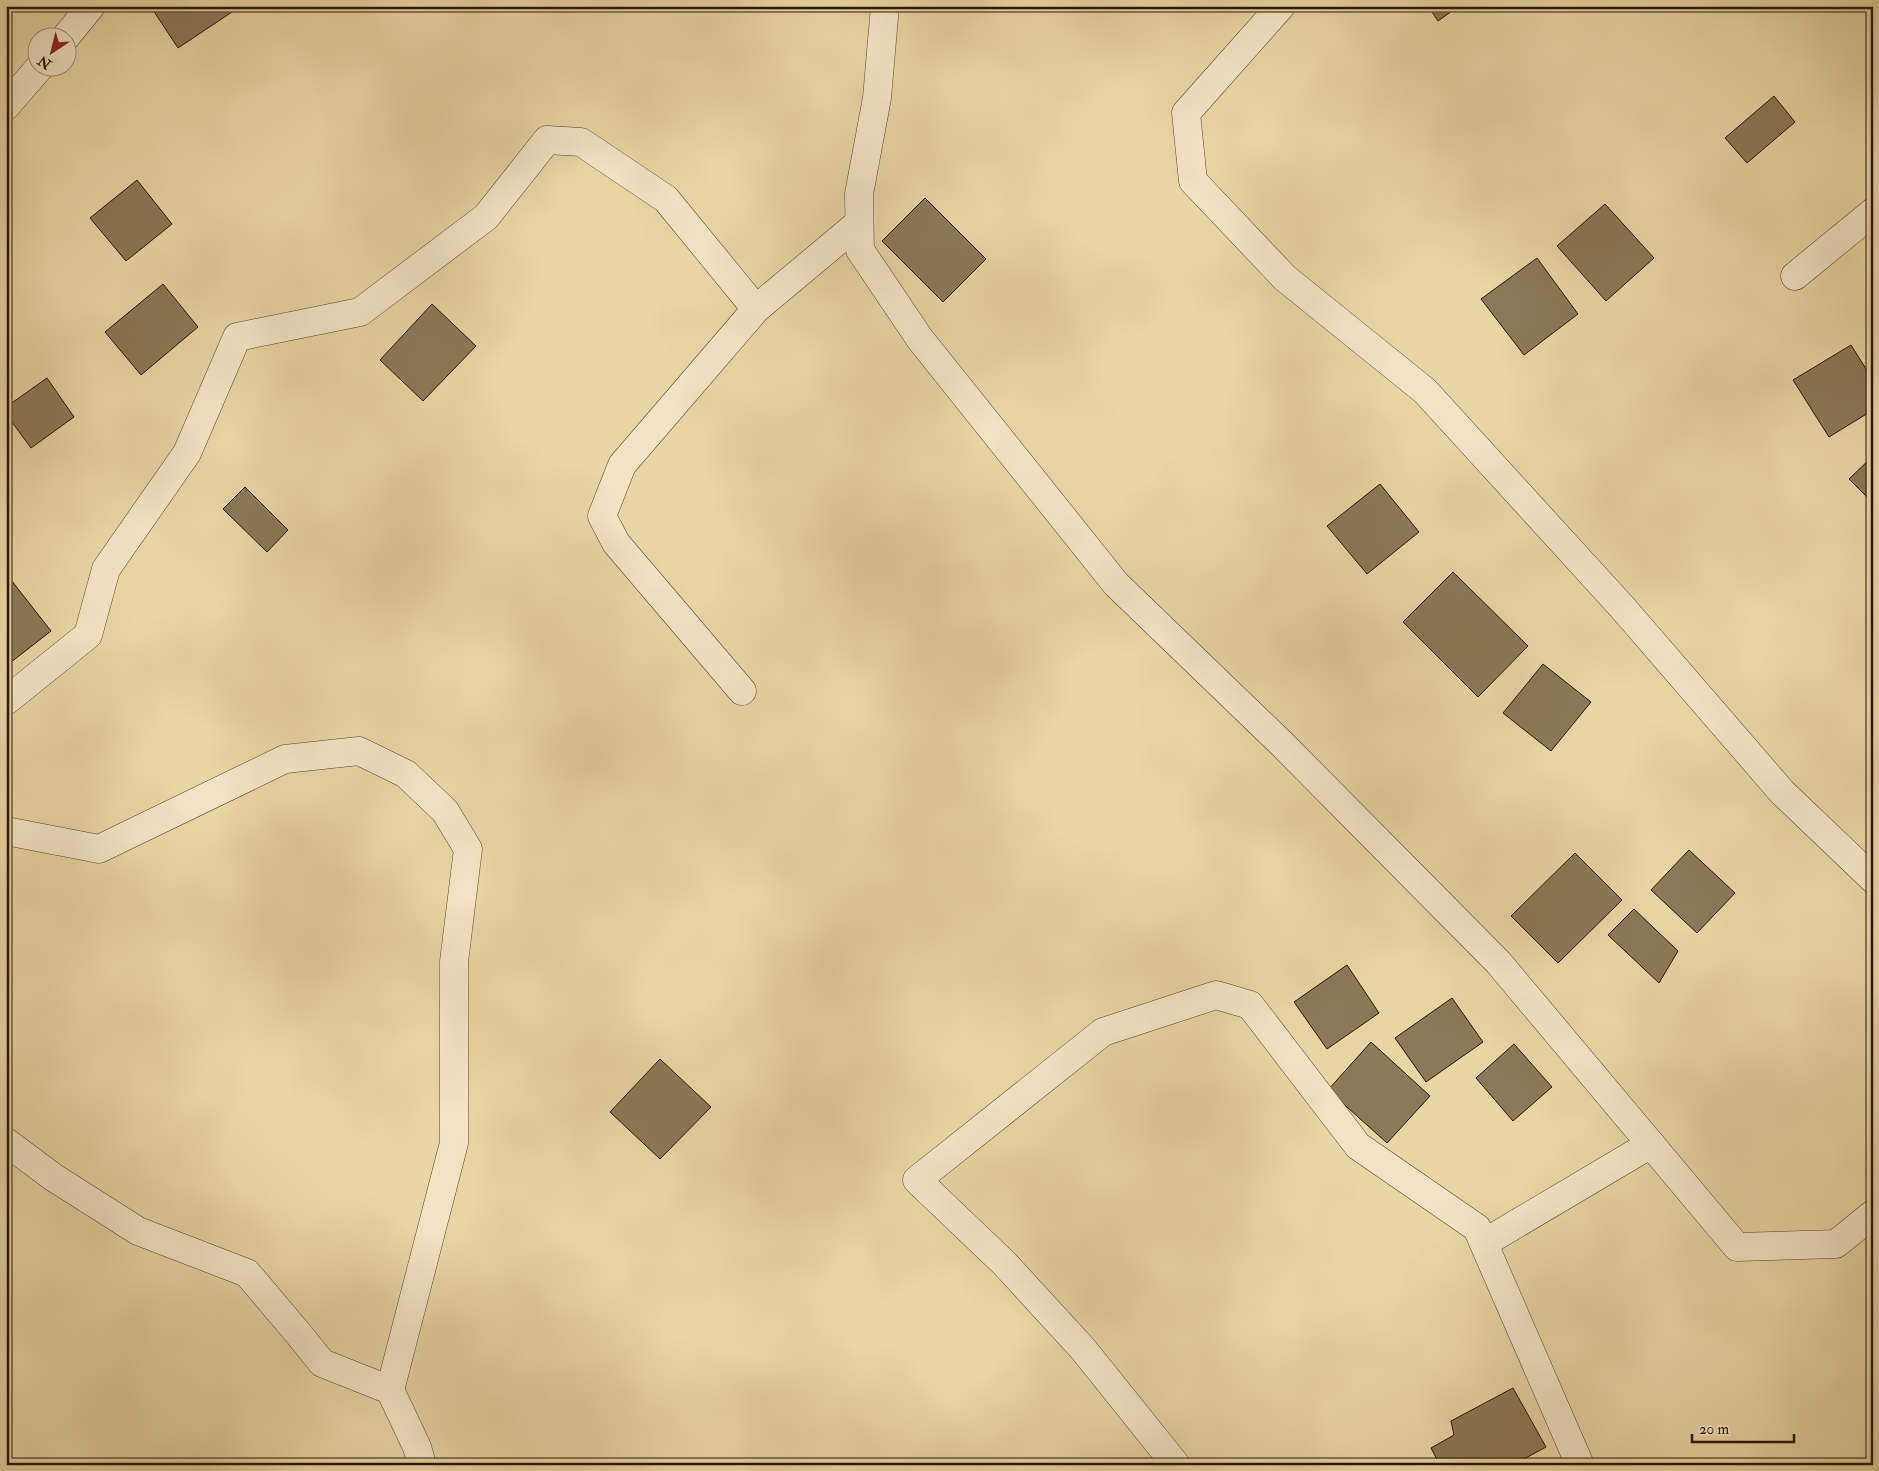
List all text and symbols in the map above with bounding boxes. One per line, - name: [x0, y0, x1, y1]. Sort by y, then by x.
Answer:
- north arrow: [28, 28, 78, 78]
- text: N: [34, 51, 56, 73]
- scale bar: [1692, 1411, 1794, 1443]
- text: 20 m: [1699, 1420, 1729, 1439]

